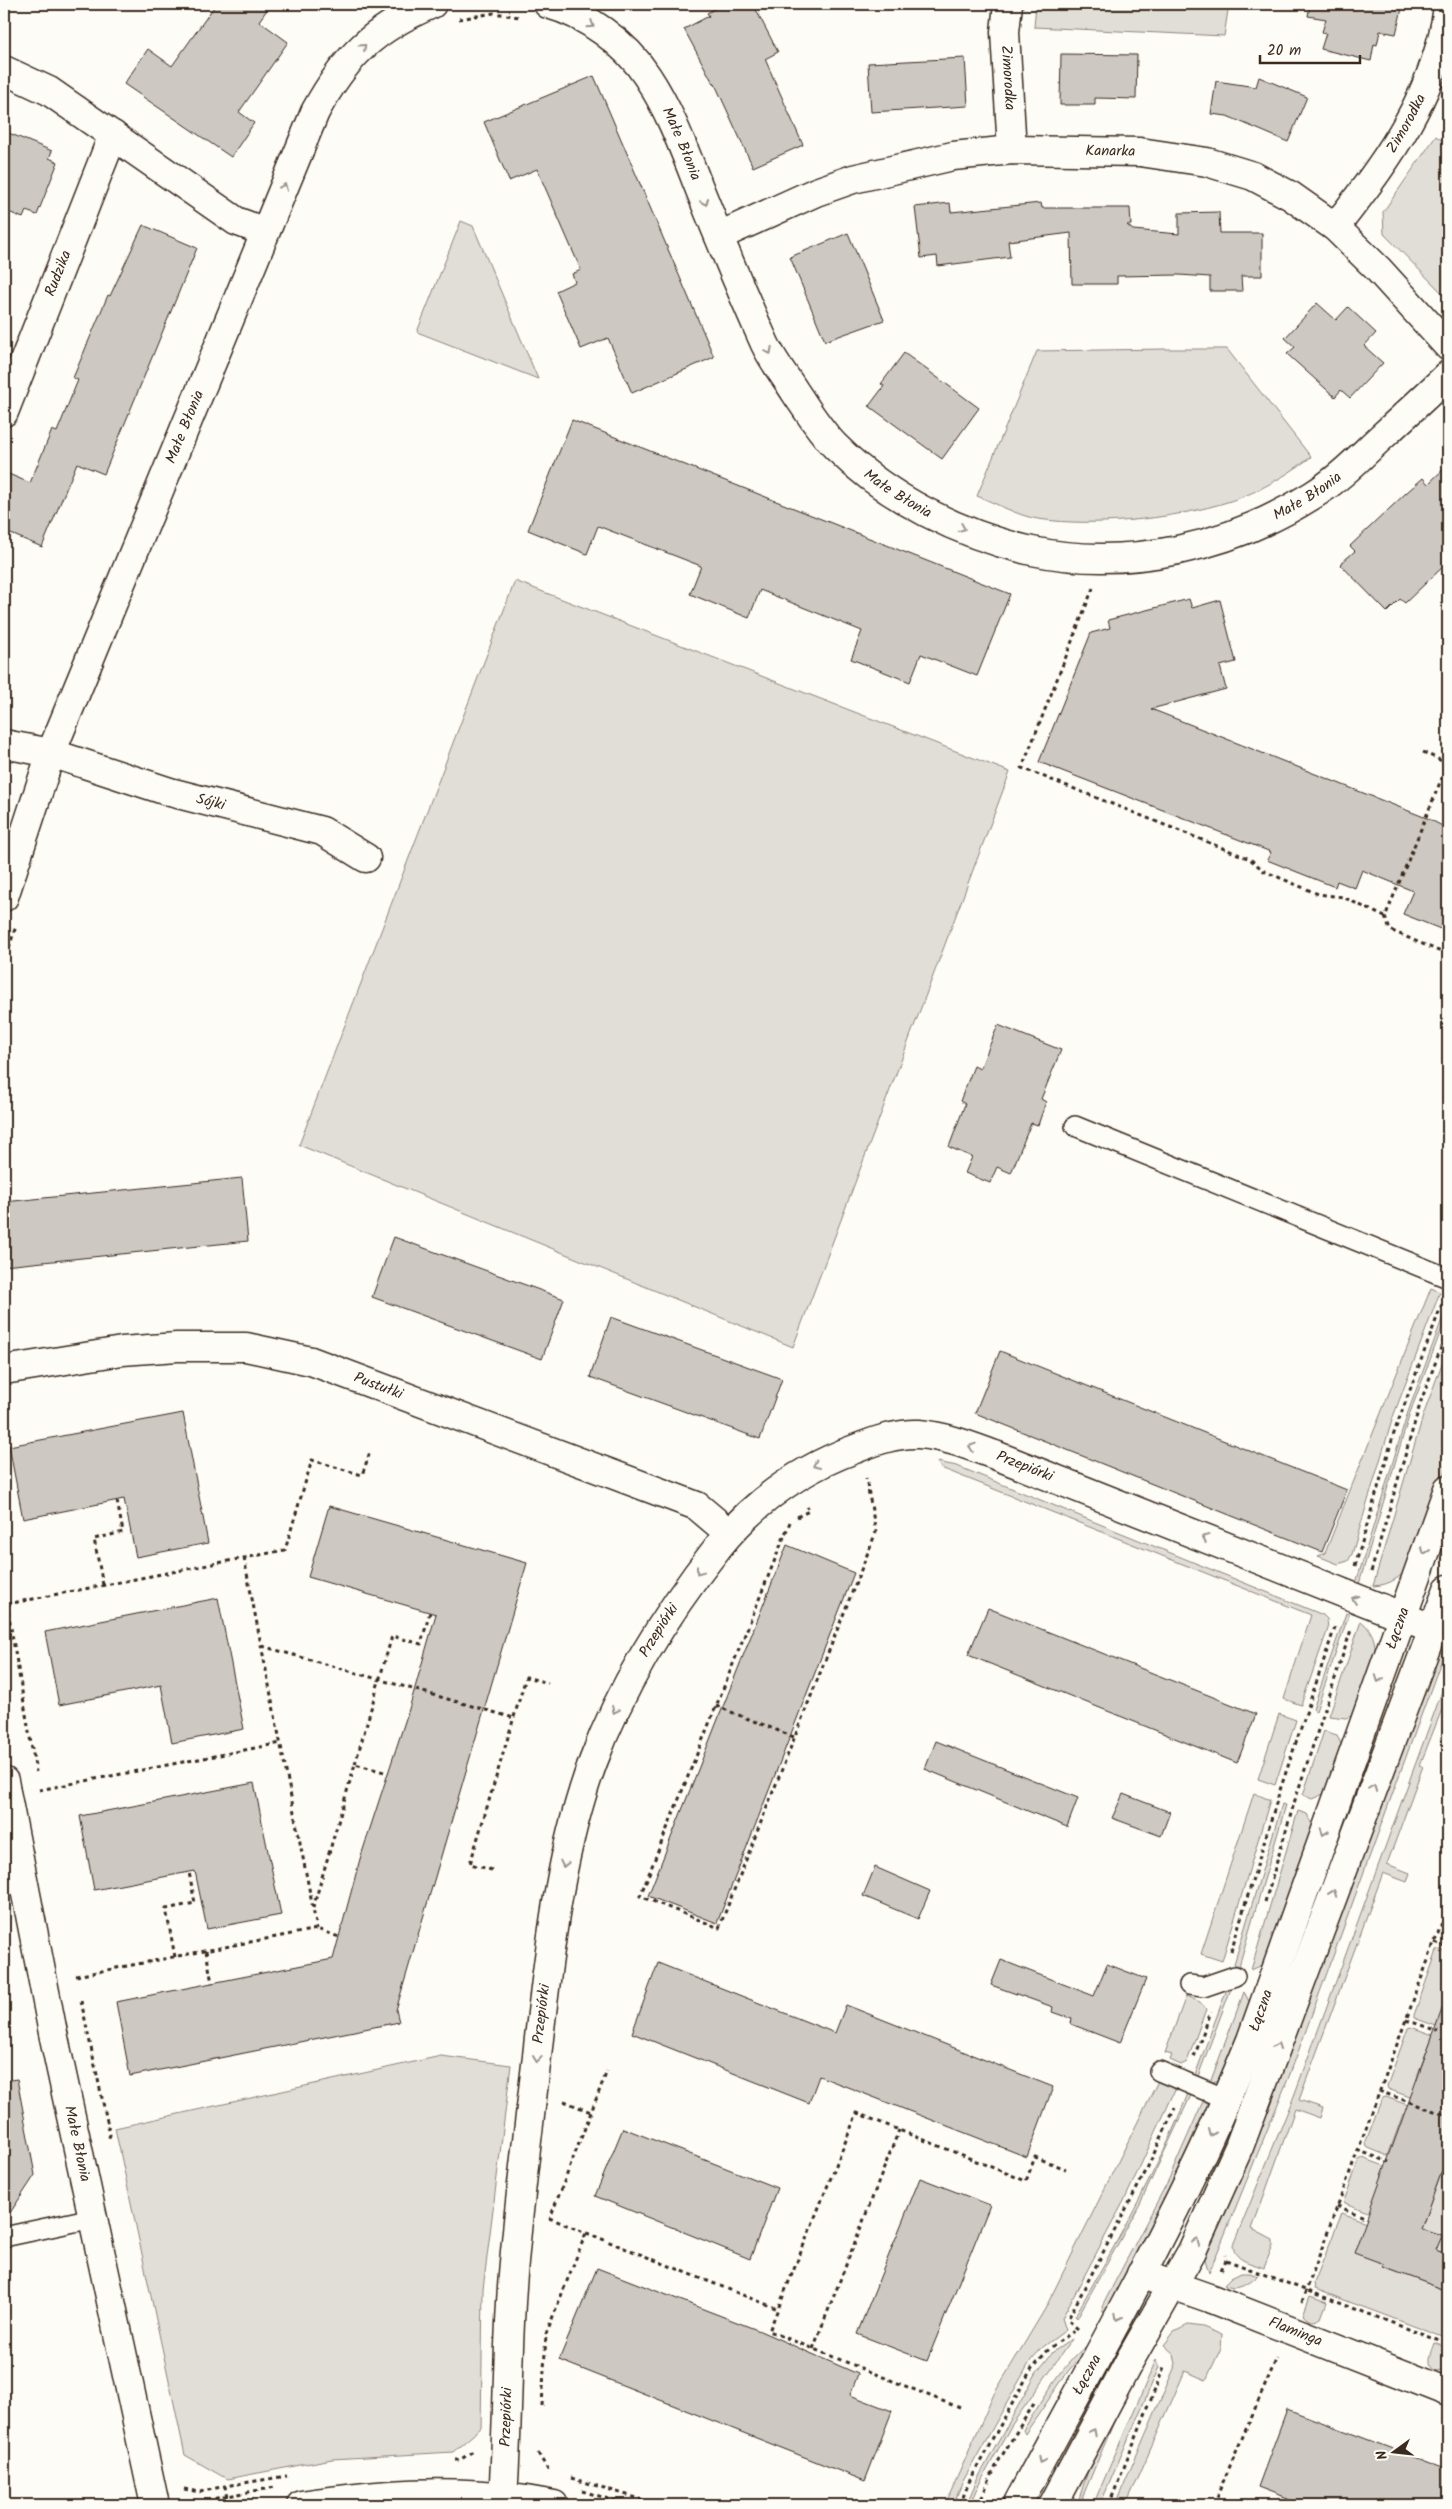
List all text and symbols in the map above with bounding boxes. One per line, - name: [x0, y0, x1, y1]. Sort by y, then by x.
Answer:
- one-way arrow: [586, 18, 595, 28]
- scale bar: [1260, 32, 1360, 64]
- text: 20 m: [1267, 39, 1301, 63]
- one-way arrow: [357, 43, 366, 52]
- street label: Zimorodka: [994, 45, 1022, 111]
- street label: Zimorodka: [1380, 90, 1433, 158]
- street label: Małe Błonia: [655, 103, 707, 184]
- street label: Kanarka: [1085, 139, 1136, 164]
- one-way arrow: [278, 183, 289, 192]
- one-way arrow: [698, 197, 709, 206]
- street label: Rudzika: [39, 247, 78, 300]
- one-way arrow: [763, 346, 773, 355]
- street label: Małe Błonia: [159, 387, 211, 467]
- street label: Małe Błonia: [858, 463, 936, 525]
- street label: Małe Błonia: [1269, 466, 1347, 527]
- one-way arrow: [957, 521, 966, 532]
- street label: Sójki: [193, 787, 229, 818]
- street label: Pustułki: [350, 1366, 408, 1407]
- one-way arrow: [968, 1443, 977, 1453]
- street label: Przepiórki: [992, 1445, 1058, 1489]
- one-way arrow: [813, 1458, 822, 1468]
- one-way arrow: [1201, 1534, 1210, 1544]
- one-way arrow: [1421, 1546, 1431, 1555]
- one-way arrow: [696, 1565, 705, 1575]
- one-way arrow: [1352, 1595, 1360, 1605]
- street label: Przepiórki: [633, 1598, 686, 1662]
- street label: Łączna: [1380, 1604, 1417, 1653]
- one-way arrow: [1375, 1674, 1385, 1683]
- one-way arrow: [611, 1705, 621, 1714]
- one-way arrow: [1366, 1784, 1377, 1793]
- one-way arrow: [1320, 1827, 1330, 1836]
- one-way arrow: [559, 1859, 570, 1868]
- one-way arrow: [1327, 1889, 1337, 1898]
- street label: Przepiórki: [526, 1981, 557, 2045]
- street label: Łączna: [1243, 1986, 1280, 2035]
- one-way arrow: [1271, 2042, 1281, 2051]
- one-way arrow: [532, 2056, 543, 2064]
- street label: Małe Błonia: [57, 2103, 97, 2184]
- one-way arrow: [1206, 2128, 1217, 2137]
- one-way arrow: [1189, 2238, 1200, 2247]
- street label: Flaminga: [1265, 2311, 1326, 2353]
- one-way arrow: [1114, 2312, 1124, 2321]
- street label: Łączna: [1067, 2350, 1108, 2400]
- street label: Przepiórki: [494, 2386, 520, 2447]
- north arrow: [1370, 2426, 1420, 2476]
- one-way arrow: [1087, 2428, 1097, 2437]
- text: N: [1371, 2448, 1394, 2462]
- one-way arrow: [1037, 2454, 1047, 2463]

